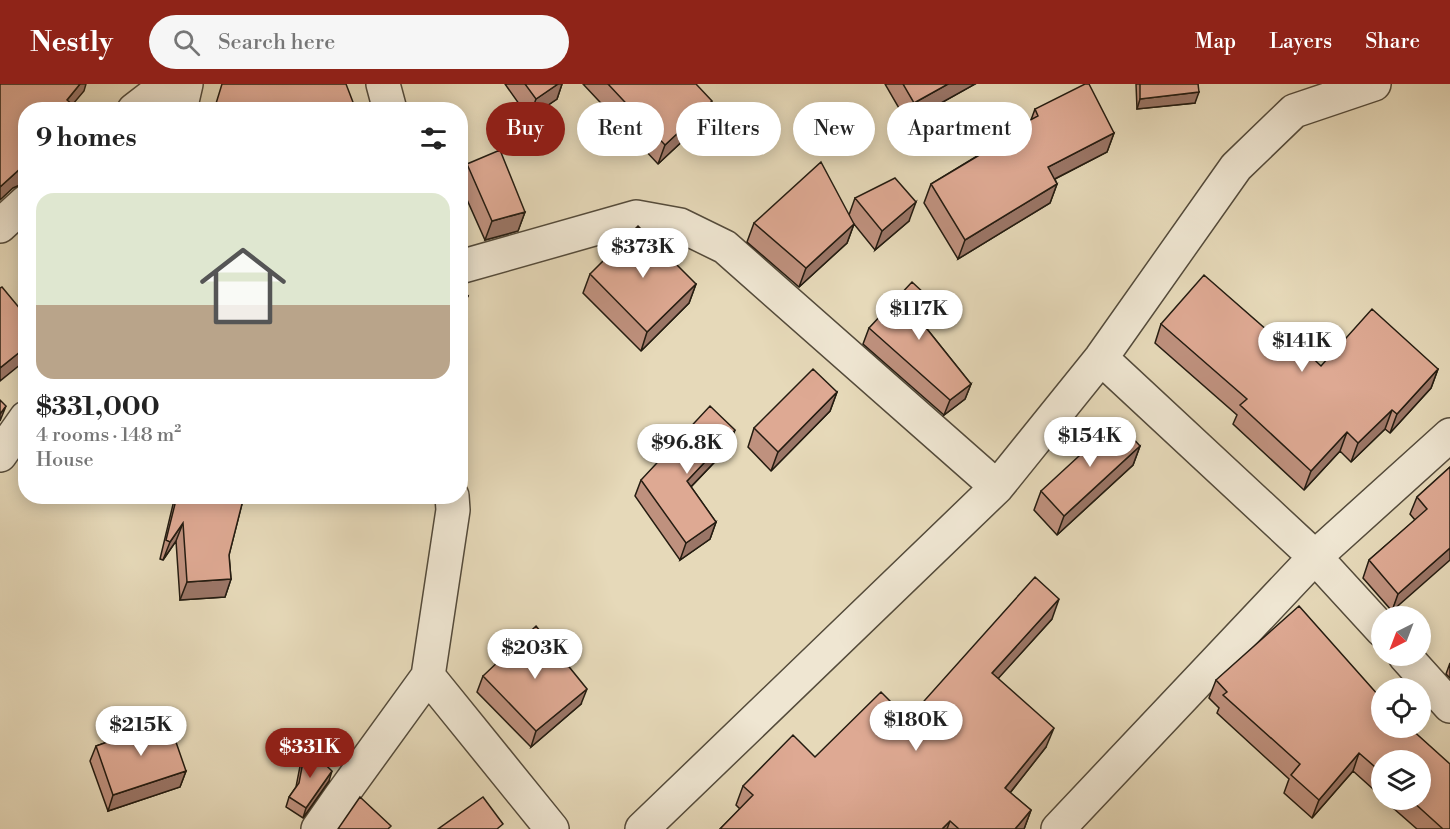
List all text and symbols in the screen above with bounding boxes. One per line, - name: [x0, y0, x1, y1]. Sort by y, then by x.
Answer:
- search box: [149, 15, 569, 69]
- text: Nestly: [30, 25, 113, 60]
- icon: search: [170, 26, 203, 59]
- text: Search here: [218, 29, 335, 56]
- text: Map: [1195, 29, 1236, 55]
- text: Layers: [1269, 29, 1332, 55]
- text: Share: [1365, 29, 1420, 55]
- chip: Buy: [486, 102, 565, 156]
- chip: Rent: [577, 102, 664, 156]
- chip: Filters: [676, 102, 781, 156]
- chip: New: [793, 102, 875, 156]
- chip: Apartment: [887, 102, 1032, 156]
- text: 9 homes: [36, 122, 137, 154]
- icon: filters: [417, 122, 450, 155]
- pin: $373K: [601, 228, 685, 279]
- icon: home: [189, 232, 297, 340]
- text: $373K: [611, 235, 675, 260]
- pin: $117K: [877, 290, 961, 341]
- text: $117K: [890, 297, 948, 322]
- pin: $141K: [1260, 322, 1344, 373]
- text: $141K: [1272, 329, 1332, 354]
- text: $331,000: [36, 391, 160, 423]
- pin: $154K: [1048, 417, 1132, 468]
- text: 4 rooms · 148 m²: [36, 423, 181, 448]
- pin: $96.8K: [638, 424, 736, 475]
- text: $154K: [1058, 424, 1122, 449]
- text: $96.8K: [651, 431, 723, 456]
- text: House: [36, 448, 94, 473]
- north arrow: [1371, 606, 1431, 666]
- map controls: [1371, 606, 1431, 810]
- pin: $203K: [493, 629, 577, 680]
- text: $203K: [501, 636, 569, 661]
- button: locate: [1371, 678, 1431, 738]
- pin: $180K: [874, 701, 958, 752]
- pin: $215K: [99, 706, 183, 757]
- text: $180K: [884, 708, 948, 733]
- text: $215K: [110, 713, 172, 738]
- pin: $331K: [268, 728, 352, 779]
- text: $331K: [279, 735, 341, 760]
- button: layers: [1371, 750, 1431, 810]

